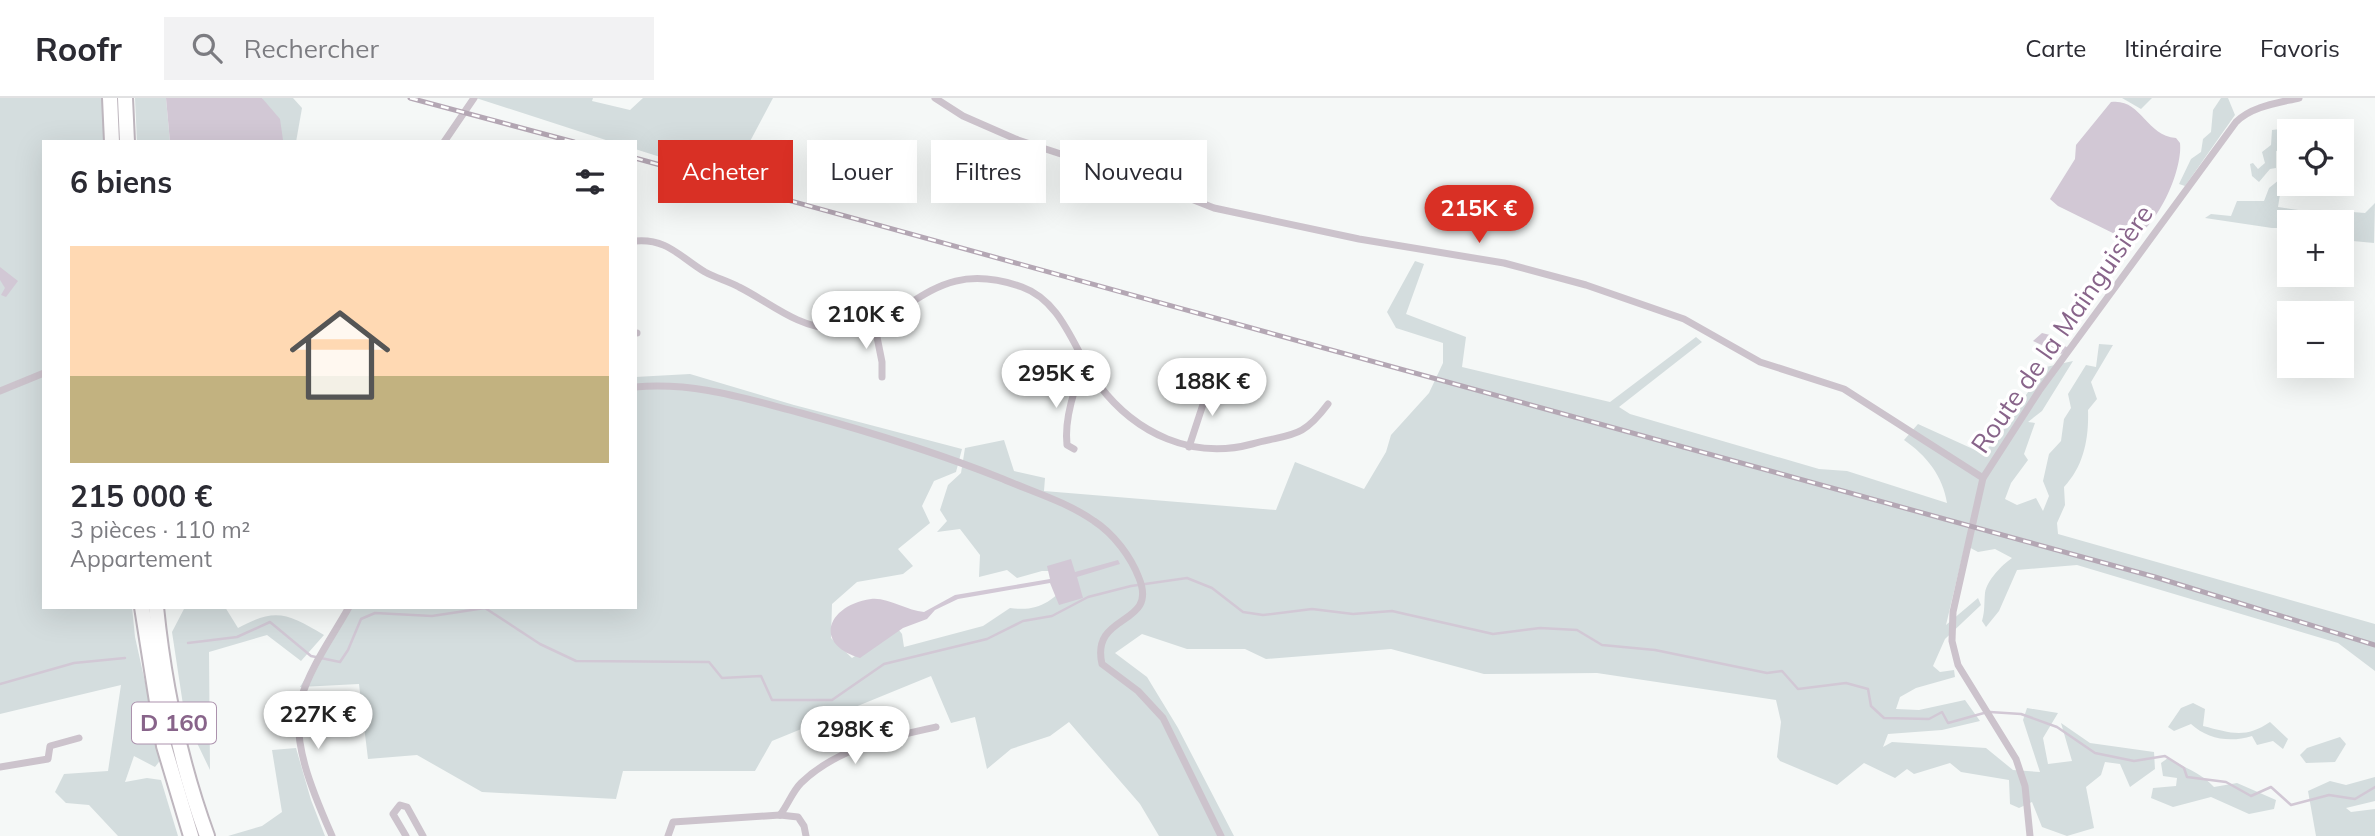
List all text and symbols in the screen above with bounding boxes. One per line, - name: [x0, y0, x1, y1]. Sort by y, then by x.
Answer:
- search box: [164, 17, 654, 80]
- text: Roofr: [35, 28, 122, 69]
- icon: search: [188, 29, 226, 67]
- text: Rechercher: [244, 32, 379, 65]
- text: Carte: [2025, 33, 2086, 63]
- text: Itinéraire: [2124, 33, 2222, 63]
- text: Favoris: [2260, 33, 2340, 63]
- map controls: [2277, 119, 2354, 378]
- button: locate: [2277, 119, 2354, 196]
- chip: Acheter: [658, 140, 793, 203]
- chip: Louer: [807, 140, 917, 203]
- chip: Filtres: [931, 140, 1046, 203]
- chip: Nouveau: [1060, 140, 1207, 203]
- text: 6 biens: [70, 163, 172, 201]
- icon: filters: [571, 163, 609, 201]
- pin: 215K €: [1422, 186, 1536, 245]
- text: 215K €: [1441, 193, 1517, 222]
- street label: Route de la Mainguisière: [1963, 198, 2160, 459]
- button: +: [2277, 210, 2354, 287]
- icon: home: [277, 292, 403, 418]
- pin: 210K €: [809, 292, 923, 351]
- text: 210K €: [828, 299, 904, 328]
- button: −: [2277, 301, 2354, 378]
- pin: 295K €: [999, 350, 1113, 410]
- text: 295K €: [1018, 358, 1094, 387]
- pin: 188K €: [1155, 358, 1269, 418]
- text: 188K €: [1174, 366, 1250, 395]
- text: 215 000 €: [70, 477, 212, 515]
- text: 3 pièces · 110 m²: [70, 515, 250, 544]
- text: Appartement: [70, 544, 212, 573]
- pin: 227K €: [261, 692, 375, 751]
- text: 227K €: [280, 699, 356, 728]
- road number: D 160: [132, 702, 216, 744]
- pin: 298K €: [798, 706, 912, 766]
- text: 298K €: [817, 714, 893, 743]

